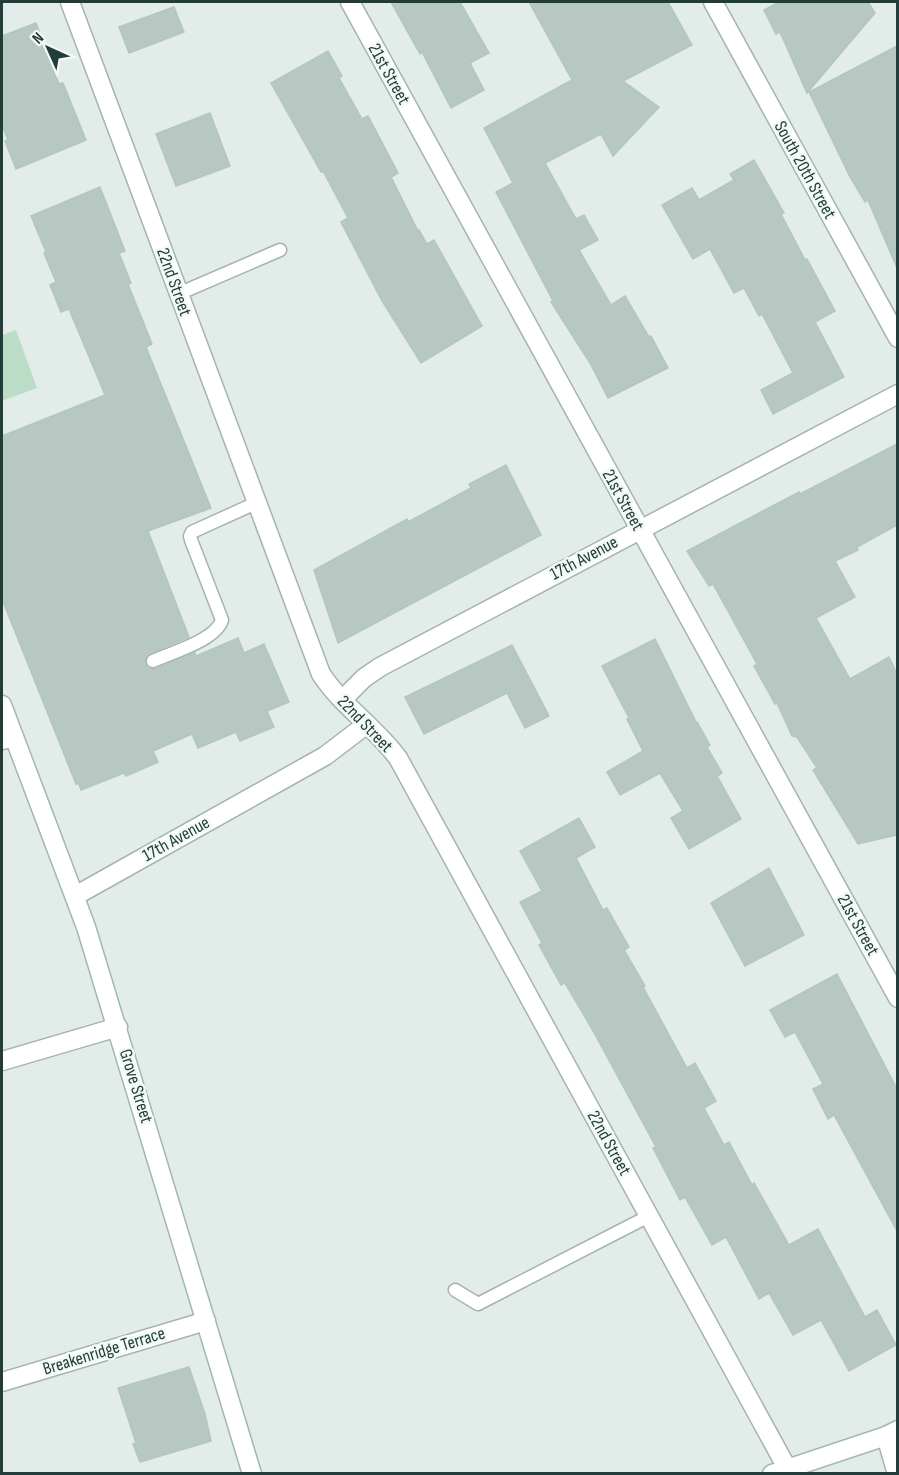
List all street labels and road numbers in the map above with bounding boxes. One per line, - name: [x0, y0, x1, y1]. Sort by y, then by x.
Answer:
- street label: 21st Street: [364, 40, 415, 109]
- street label: South 20th Street: [770, 118, 841, 223]
- street label: 22nd Street: [152, 245, 196, 319]
- street label: 21st Street: [598, 466, 649, 535]
- street label: 17th Avenue: [547, 531, 621, 585]
- street label: 22nd Street: [333, 691, 398, 757]
- street label: 17th Avenue: [139, 812, 213, 866]
- street label: 21st Street: [833, 891, 884, 960]
- street label: Grove Street: [115, 1047, 157, 1126]
- street label: 22nd Street: [583, 1107, 636, 1180]
- street label: Breakenridge Terrace: [40, 1322, 168, 1380]

